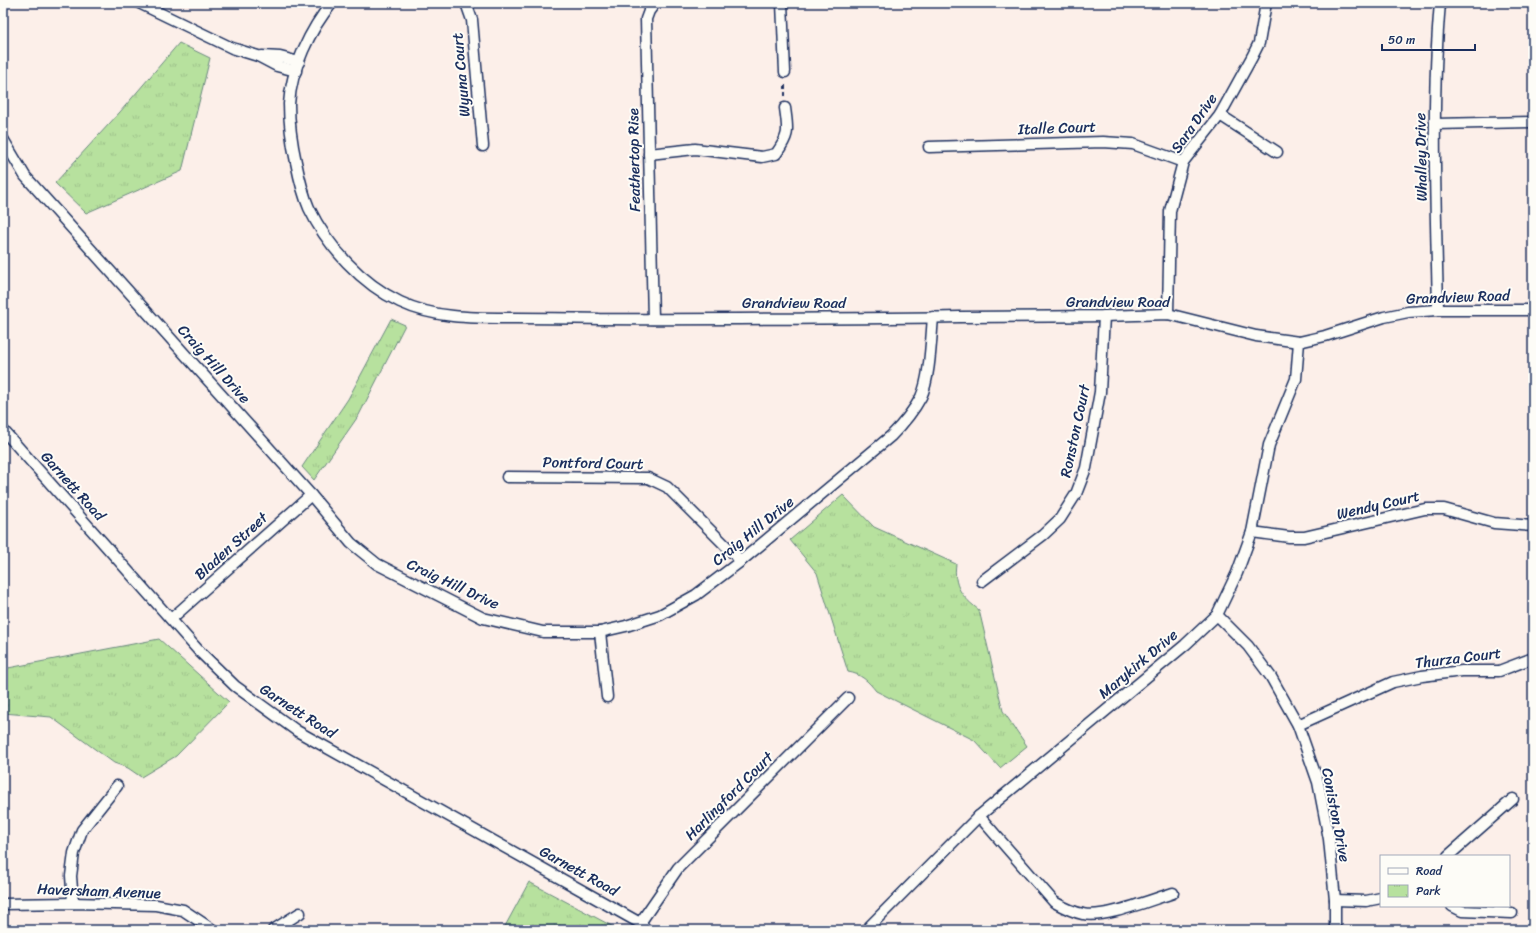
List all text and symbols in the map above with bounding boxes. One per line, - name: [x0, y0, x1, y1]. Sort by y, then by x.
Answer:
- scale bar: [1382, 26, 1475, 52]
- text: 50 m: [1388, 29, 1415, 51]
- street label: Wyuna Court: [444, 31, 478, 118]
- street label: Sara Drive: [1164, 87, 1224, 159]
- street label: Feathertop Rise: [620, 108, 648, 212]
- street label: Whalley Drive: [1407, 112, 1435, 202]
- street label: Italle Court: [1017, 114, 1097, 142]
- street label: Grandview Road: [1406, 282, 1511, 312]
- street label: Grandview Road: [1066, 289, 1171, 315]
- street label: Grandview Road: [742, 290, 847, 316]
- street label: Craig Hill Drive: [171, 318, 257, 410]
- street label: Ronston Court: [1052, 381, 1098, 480]
- street label: Garnett Road: [34, 445, 113, 528]
- street label: Pontford Court: [542, 449, 644, 477]
- street label: Wendy Court: [1334, 483, 1423, 527]
- street label: Craig Hill Drive: [706, 489, 800, 573]
- street label: Bladen Street: [188, 505, 275, 586]
- street label: Craig Hill Drive: [402, 551, 504, 617]
- street label: Marykirk Drive: [1092, 622, 1184, 705]
- street label: Thurza Court: [1413, 640, 1503, 676]
- street label: Garnett Road: [254, 676, 343, 746]
- street label: Harlingford Court: [678, 745, 780, 847]
- street label: Coniston Drive: [1314, 766, 1358, 865]
- street label: Garnett Road: [535, 839, 624, 904]
- legend: [1380, 855, 1510, 907]
- text: Road: [1416, 860, 1443, 882]
- street label: Haversham Avenue: [37, 876, 161, 906]
- text: Park: [1416, 880, 1441, 902]

